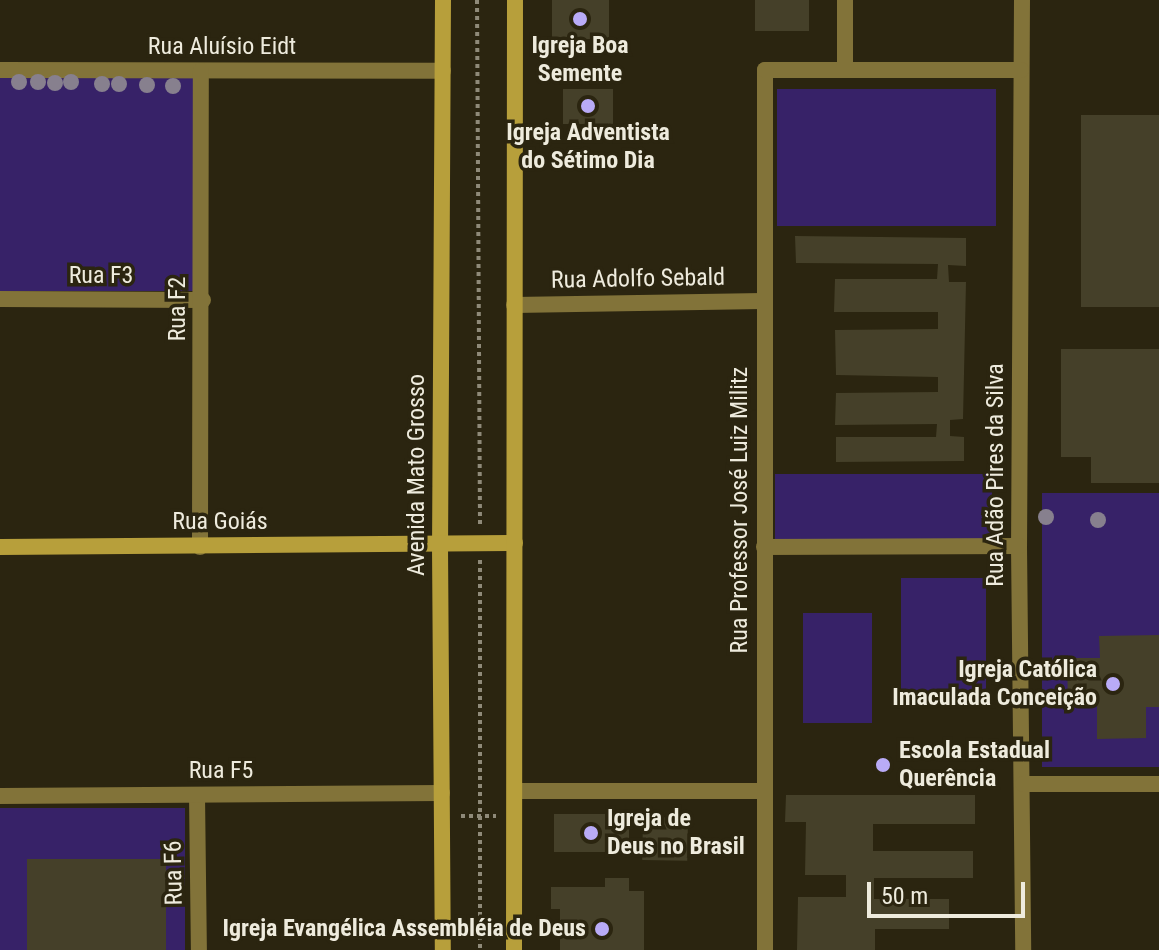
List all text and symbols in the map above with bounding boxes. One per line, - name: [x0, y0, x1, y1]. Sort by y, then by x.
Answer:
- marker: Igreja Boa Semente: [571, 10, 589, 28]
- place label: Igreja Boa Semente: [531, 32, 629, 88]
- street label: Rua Aluísio Eidt: [148, 33, 296, 61]
- marker: Igreja Adventista do Sétimo Dia: [579, 97, 597, 115]
- place label: Igreja Adventista do Sétimo Dia: [506, 119, 670, 175]
- street label: Rua F3: [69, 262, 133, 290]
- street label: Rua Adolfo Sebald: [551, 263, 725, 295]
- street label: Rua F2: [164, 277, 192, 341]
- street label: Rua Adão Pires da Silva: [982, 363, 1010, 587]
- street label: Rua Professor José Luiz Militz: [726, 367, 754, 653]
- street label: Avenida Mato Grosso: [403, 374, 431, 576]
- street label: Rua Goiás: [172, 508, 268, 536]
- place label: Igreja Católica Imaculada Conceição: [892, 656, 1097, 712]
- marker: Igreja Católica Imaculada Conceição: [1104, 675, 1122, 693]
- place label: Escola Estadual Querência: [899, 737, 1050, 793]
- marker: Escola Estadual Querência: [874, 756, 892, 774]
- street label: Rua F5: [189, 757, 253, 785]
- place label: Igreja de Deus no Brasil: [607, 805, 745, 861]
- marker: Igreja de Deus no Brasil: [582, 824, 600, 842]
- street label: Rua F6: [159, 840, 189, 906]
- scale bar: [871, 866, 1029, 916]
- text: 50 m: [881, 882, 928, 910]
- place label: Igreja Evangélica Assembléia de Deus: [222, 915, 586, 943]
- marker: Igreja Evangélica Assembléia de Deus: [593, 920, 611, 938]

